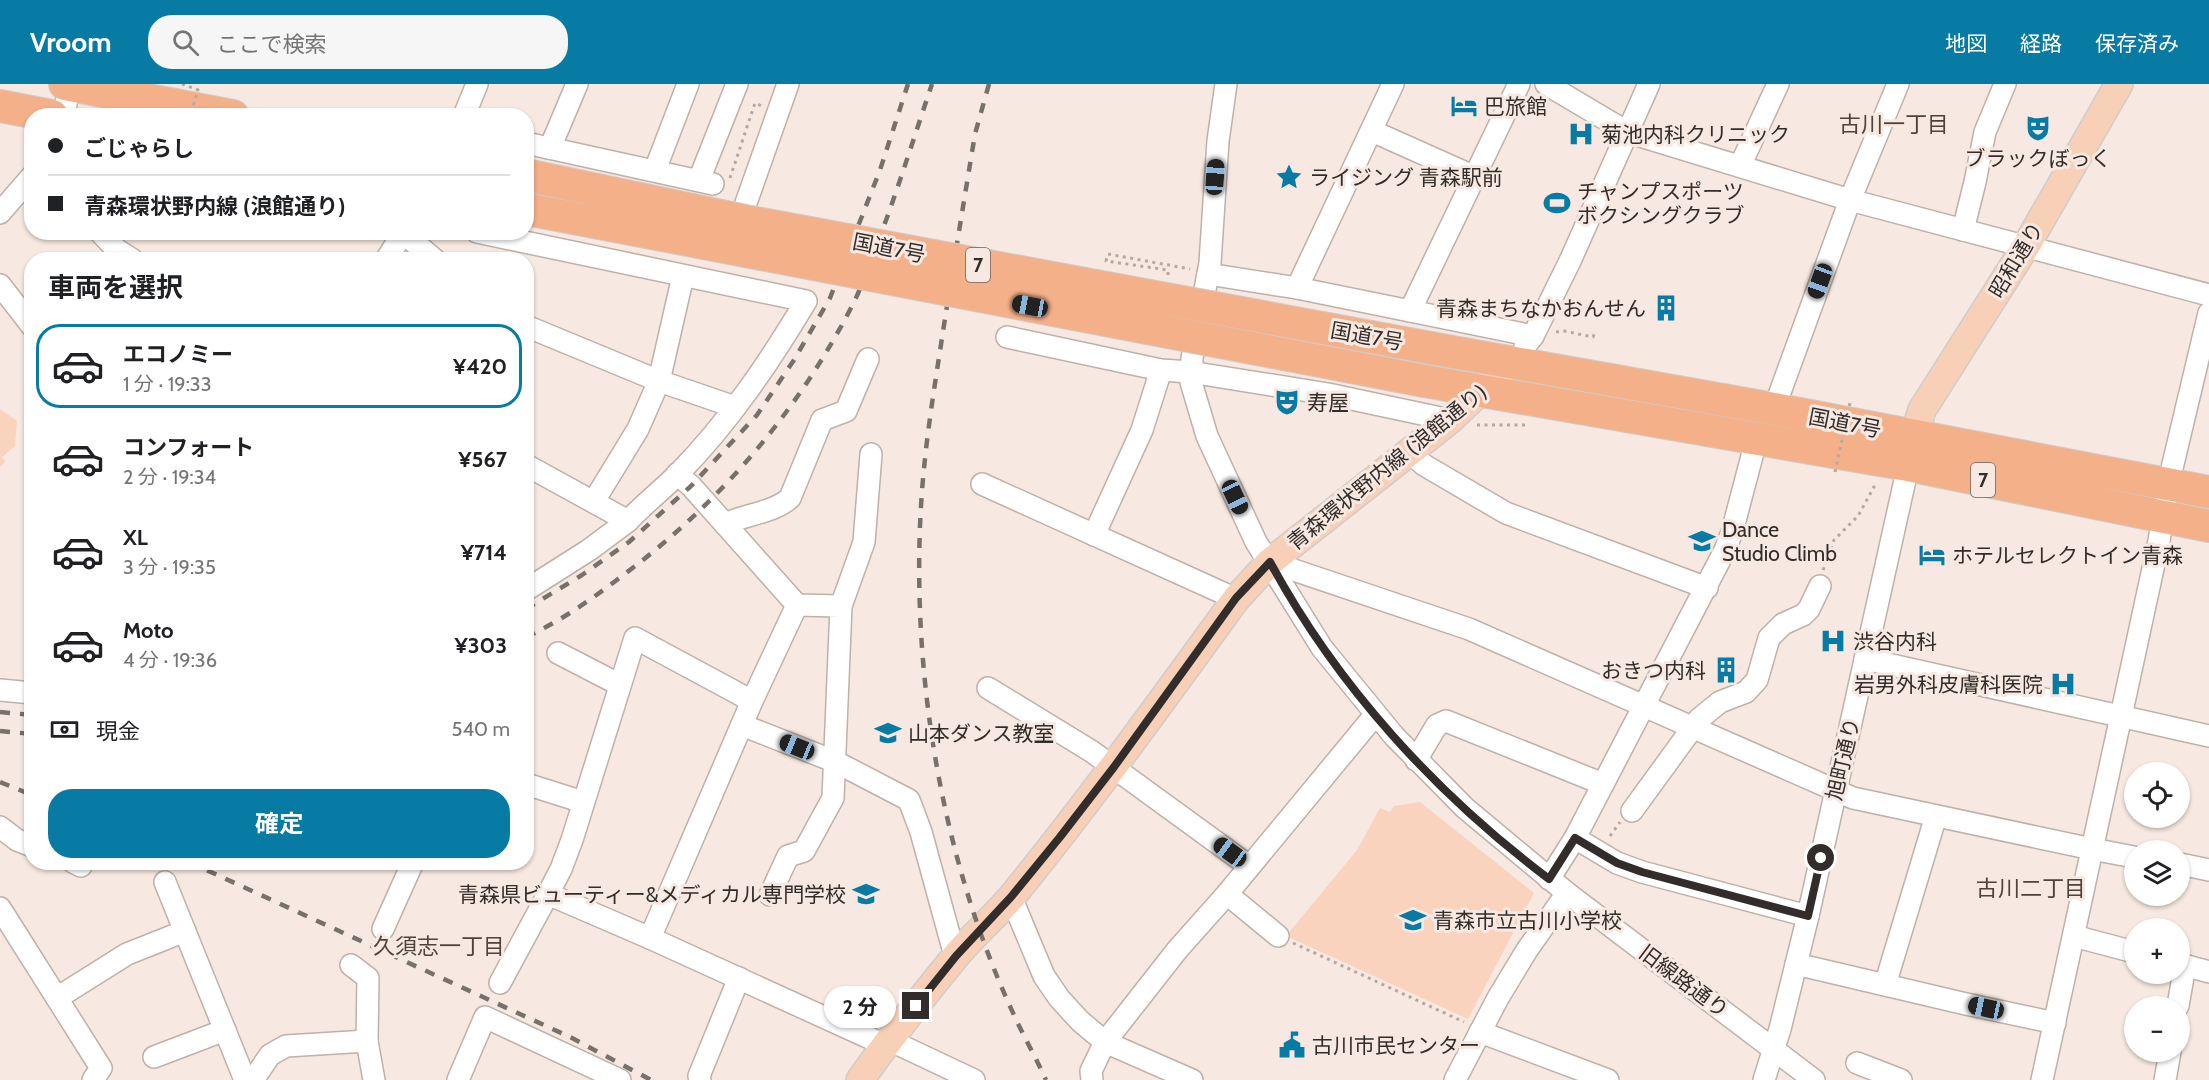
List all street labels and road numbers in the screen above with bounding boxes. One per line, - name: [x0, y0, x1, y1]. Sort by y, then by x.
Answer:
- street label: 昭和通り: [1984, 218, 2048, 302]
- street label: 国道7号: [851, 229, 927, 267]
- road number: 7: [966, 248, 990, 282]
- street label: 国道7号: [1329, 317, 1405, 355]
- street label: 青森環状野内線 (浪館通り): [1282, 379, 1492, 555]
- street label: 国道7号: [1807, 404, 1883, 442]
- road number: 7: [1971, 463, 1995, 497]
- street label: 旭町通り: [1821, 715, 1865, 803]
- street label: 旧線路通り: [1635, 939, 1733, 1023]

